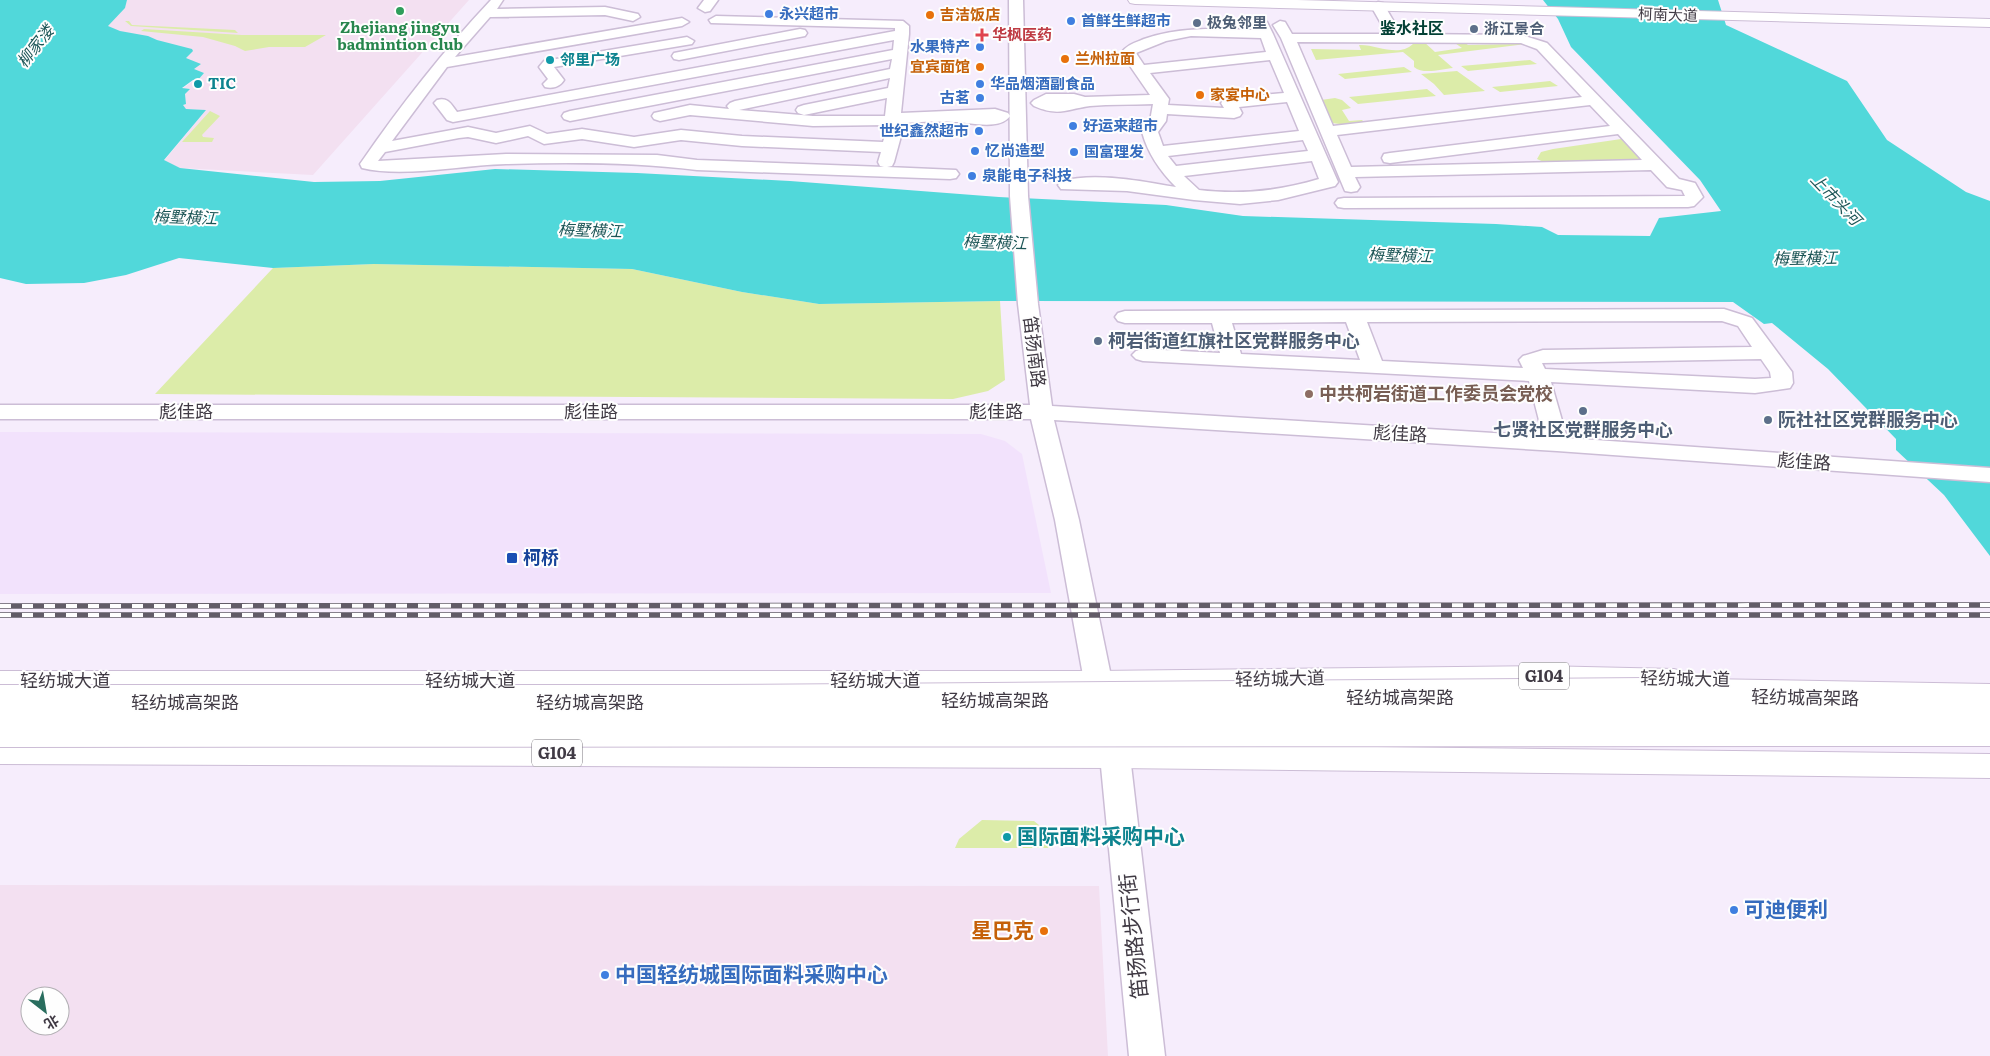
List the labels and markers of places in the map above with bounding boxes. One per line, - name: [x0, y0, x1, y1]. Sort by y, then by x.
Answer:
- place label: 永兴超市: [779, 1, 839, 24]
- place label: 吉洁饭店: [940, 2, 1000, 25]
- marker: Zhejiang jingyu badmintion club: [394, 5, 406, 17]
- marker: 永兴超市: [763, 8, 775, 20]
- place label: 首鲜生鲜超市: [1081, 8, 1171, 31]
- marker: 吉洁饭店: [924, 9, 936, 21]
- place label: 极兔邻里: [1207, 10, 1267, 33]
- place label: Zhejiang jingyu badmintion club: [337, 15, 463, 55]
- marker: 首鲜生鲜超市: [1065, 15, 1077, 27]
- place label: 浙江景合: [1484, 16, 1545, 39]
- marker: 极兔邻里: [1191, 17, 1203, 29]
- place label: 华枫医药: [992, 22, 1052, 45]
- marker: 浙江景合: [1468, 23, 1480, 35]
- marker: 华枫医药: [976, 29, 988, 41]
- place label: 水果特产: [910, 34, 970, 57]
- marker: 水果特产: [974, 41, 986, 53]
- place label: 兰州拉面: [1075, 46, 1135, 69]
- place label: 邻里广场: [560, 47, 620, 70]
- marker: 兰州拉面: [1059, 53, 1071, 65]
- marker: 邻里广场: [544, 54, 556, 66]
- place label: 宜宾面馆: [910, 54, 970, 77]
- marker: 宜宾面馆: [974, 61, 986, 73]
- place label: TIC: [208, 71, 236, 94]
- place label: 华品烟酒副食品: [990, 71, 1095, 94]
- marker: TIC: [192, 78, 204, 90]
- marker: 华品烟酒副食品: [974, 78, 986, 90]
- place label: 家宴中心: [1210, 82, 1270, 105]
- place label: 古茗: [940, 85, 970, 108]
- marker: 家宴中心: [1194, 89, 1206, 101]
- marker: 古茗: [974, 92, 986, 104]
- place label: 好运来超市: [1083, 113, 1158, 136]
- place label: 世纪鑫然超市: [879, 118, 969, 141]
- marker: 好运来超市: [1067, 120, 1079, 132]
- marker: 世纪鑫然超市: [973, 125, 985, 137]
- place label: 忆尚造型: [985, 138, 1045, 161]
- place label: 国富理发: [1084, 139, 1144, 162]
- marker: 忆尚造型: [969, 145, 981, 157]
- marker: 国富理发: [1068, 146, 1080, 158]
- place label: 泉能电子科技: [982, 163, 1072, 186]
- marker: 泉能电子科技: [966, 170, 978, 182]
- place label: 柯岩街道红旗社区党群服务中心: [1108, 326, 1360, 353]
- marker: 柯岩街道红旗社区党群服务中心: [1092, 335, 1104, 347]
- place label: 中共柯岩街道工作委员会党校: [1319, 379, 1553, 406]
- marker: 中共柯岩街道工作委员会党校: [1303, 388, 1315, 400]
- marker: 七贤社区党群服务中心: [1577, 405, 1589, 417]
- place label: 阮社社区党群服务中心: [1778, 405, 1958, 432]
- marker: 阮社社区党群服务中心: [1762, 414, 1774, 426]
- place label: 七贤社区党群服务中心: [1493, 415, 1673, 442]
- place label: 柯桥: [523, 543, 559, 570]
- marker: 柯桥: [505, 551, 519, 565]
- place label: 国际面料采购中心: [1017, 819, 1185, 850]
- marker: 国际面料采购中心: [1001, 831, 1013, 843]
- place label: 可迪便利: [1744, 892, 1828, 923]
- marker: 可迪便利: [1728, 904, 1740, 916]
- place label: 星巴克: [971, 913, 1034, 944]
- marker: 星巴克: [1038, 925, 1050, 937]
- place label: 中国轻纺城国际面料采购中心: [615, 957, 888, 988]
- marker: 中国轻纺城国际面料采购中心: [599, 969, 611, 981]

